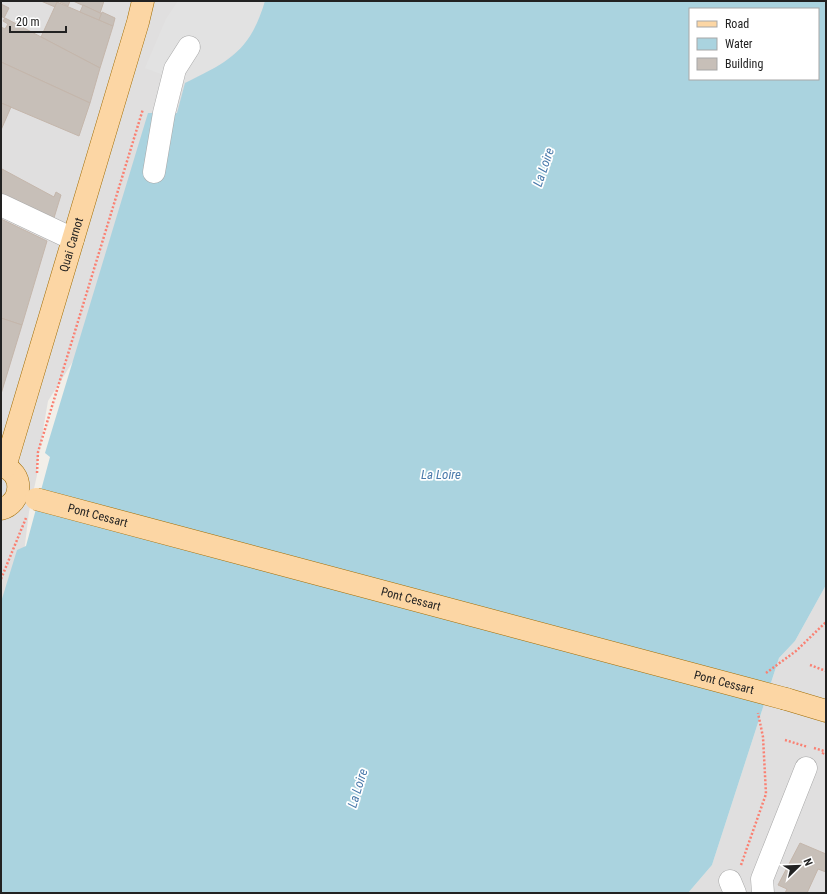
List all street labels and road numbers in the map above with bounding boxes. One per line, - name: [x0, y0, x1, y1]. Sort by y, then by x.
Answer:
- street label: Quai Carnot: [57, 215, 86, 274]
- street label: Pont Cessart: [66, 501, 130, 530]
- street label: Pont Cessart: [379, 584, 443, 614]
- street label: Pont Cessart: [692, 668, 756, 697]

